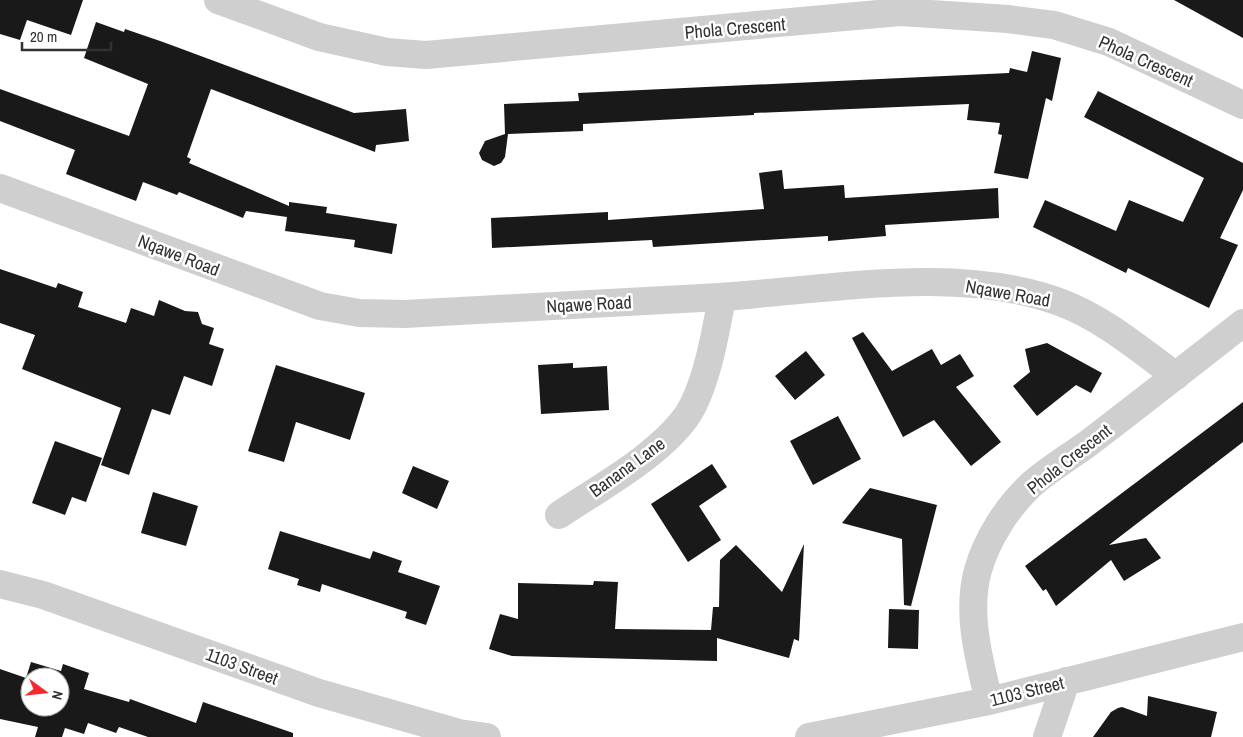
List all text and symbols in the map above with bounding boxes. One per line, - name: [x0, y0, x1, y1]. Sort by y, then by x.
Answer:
- street label: Phola Crescent: [684, 11, 786, 45]
- scale bar: [22, 20, 111, 52]
- text: 20 m: [30, 26, 57, 47]
- street label: Phola Crescent: [1095, 29, 1197, 93]
- street label: Nqawe Road: [135, 228, 223, 282]
- street label: Nqawe Road: [964, 273, 1052, 313]
- street label: Nqawe Road: [546, 289, 632, 319]
- street label: Phola Crescent: [1022, 418, 1116, 500]
- street label: Banana Lane: [584, 431, 670, 503]
- street label: 1103 Street: [202, 641, 282, 691]
- north arrow: [20, 667, 70, 717]
- street label: 1103 Street: [987, 670, 1067, 712]
- text: N: [48, 689, 67, 702]

